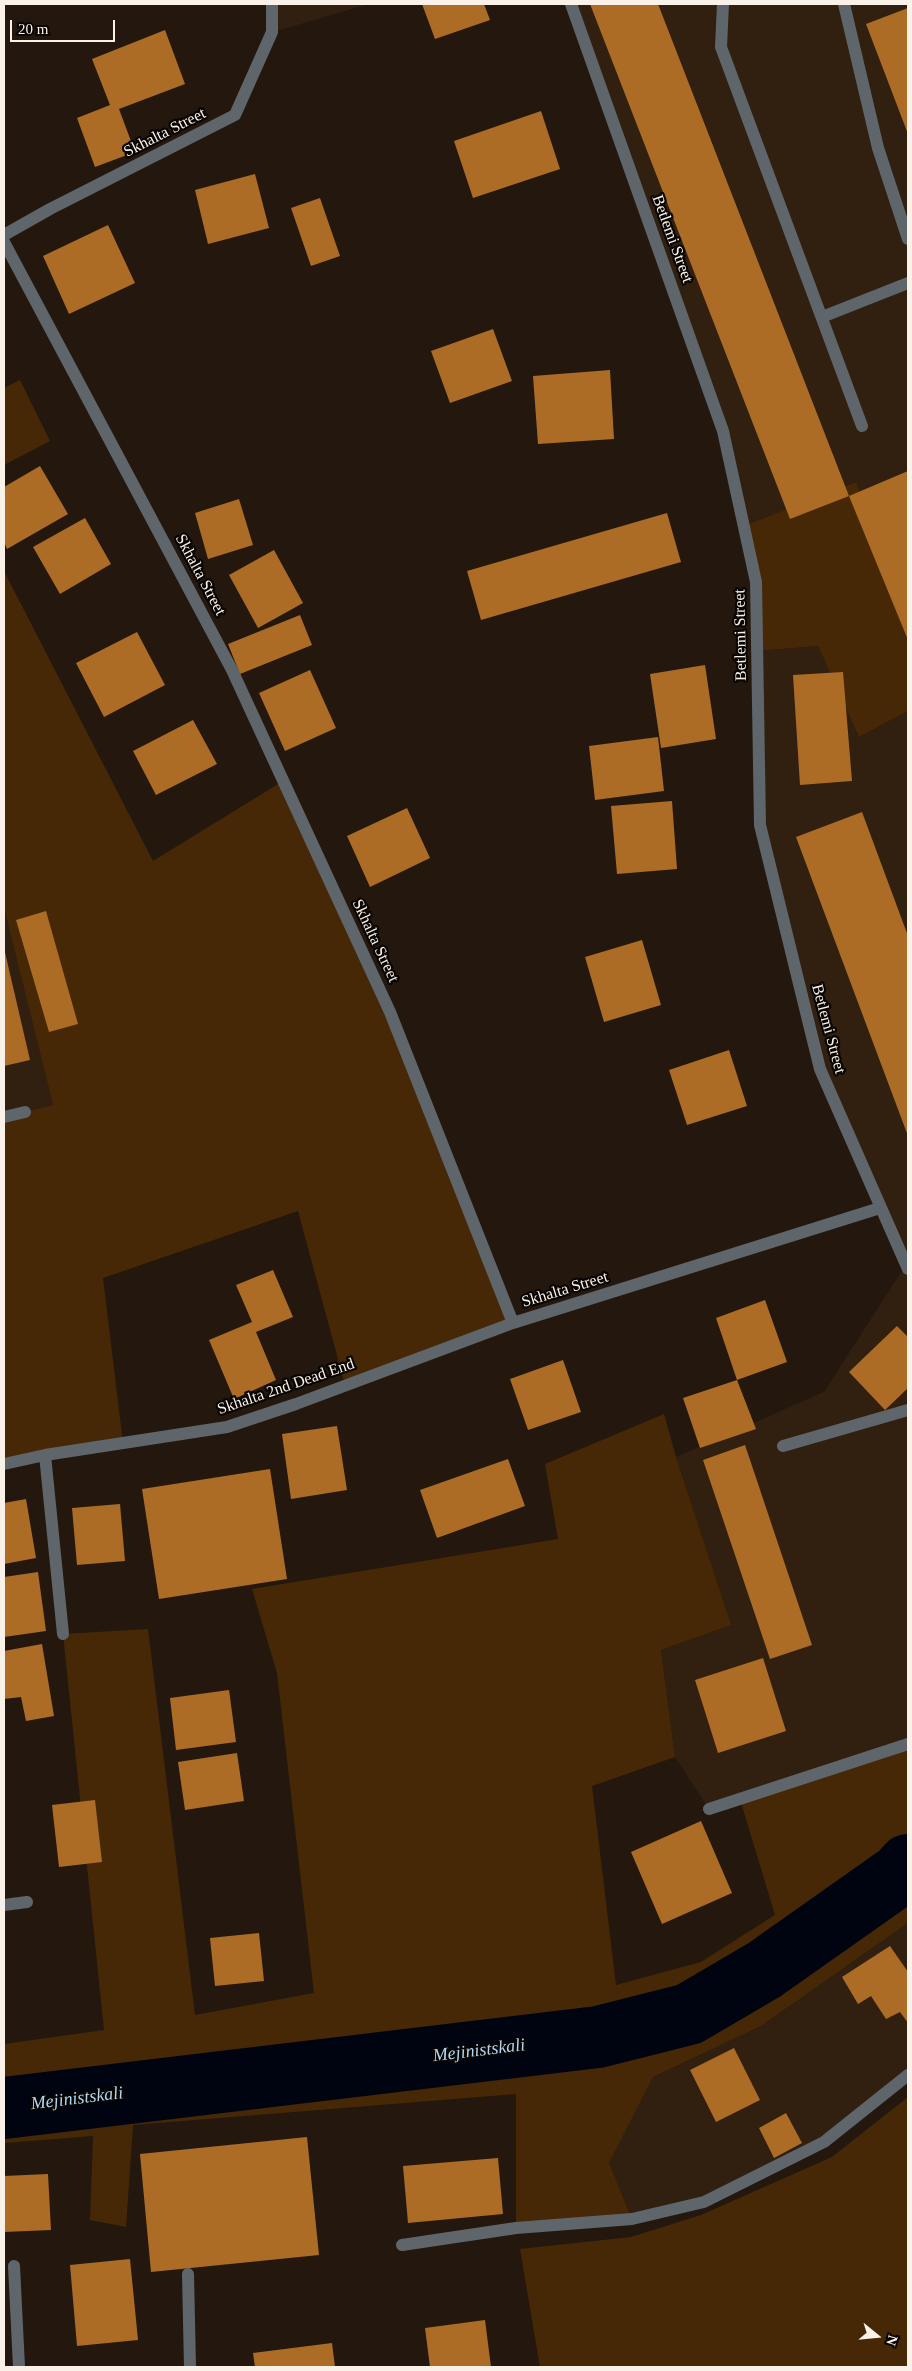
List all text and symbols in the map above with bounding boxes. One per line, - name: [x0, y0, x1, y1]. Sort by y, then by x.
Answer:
- scale bar: [12, 10, 118, 42]
- text: 20 m: [18, 21, 48, 37]
- street label: Skhalta Street: [121, 104, 209, 162]
- street label: Betlemi Street: [647, 193, 697, 285]
- street label: Skhalta Street: [171, 531, 229, 619]
- street label: Betlemi Street: [731, 589, 751, 681]
- street label: Skhalta Street: [347, 896, 403, 986]
- street label: Betlemi Street: [807, 982, 849, 1076]
- street label: Skhalta Street: [519, 1268, 611, 1312]
- street label: Skhalta 2nd Dead End: [215, 1355, 357, 1419]
- water label: Mejinistskali: [432, 2035, 526, 2067]
- water label: Mejinistskali: [30, 2083, 124, 2115]
- north arrow: [852, 2311, 902, 2361]
- text: N: [883, 2333, 900, 2348]

